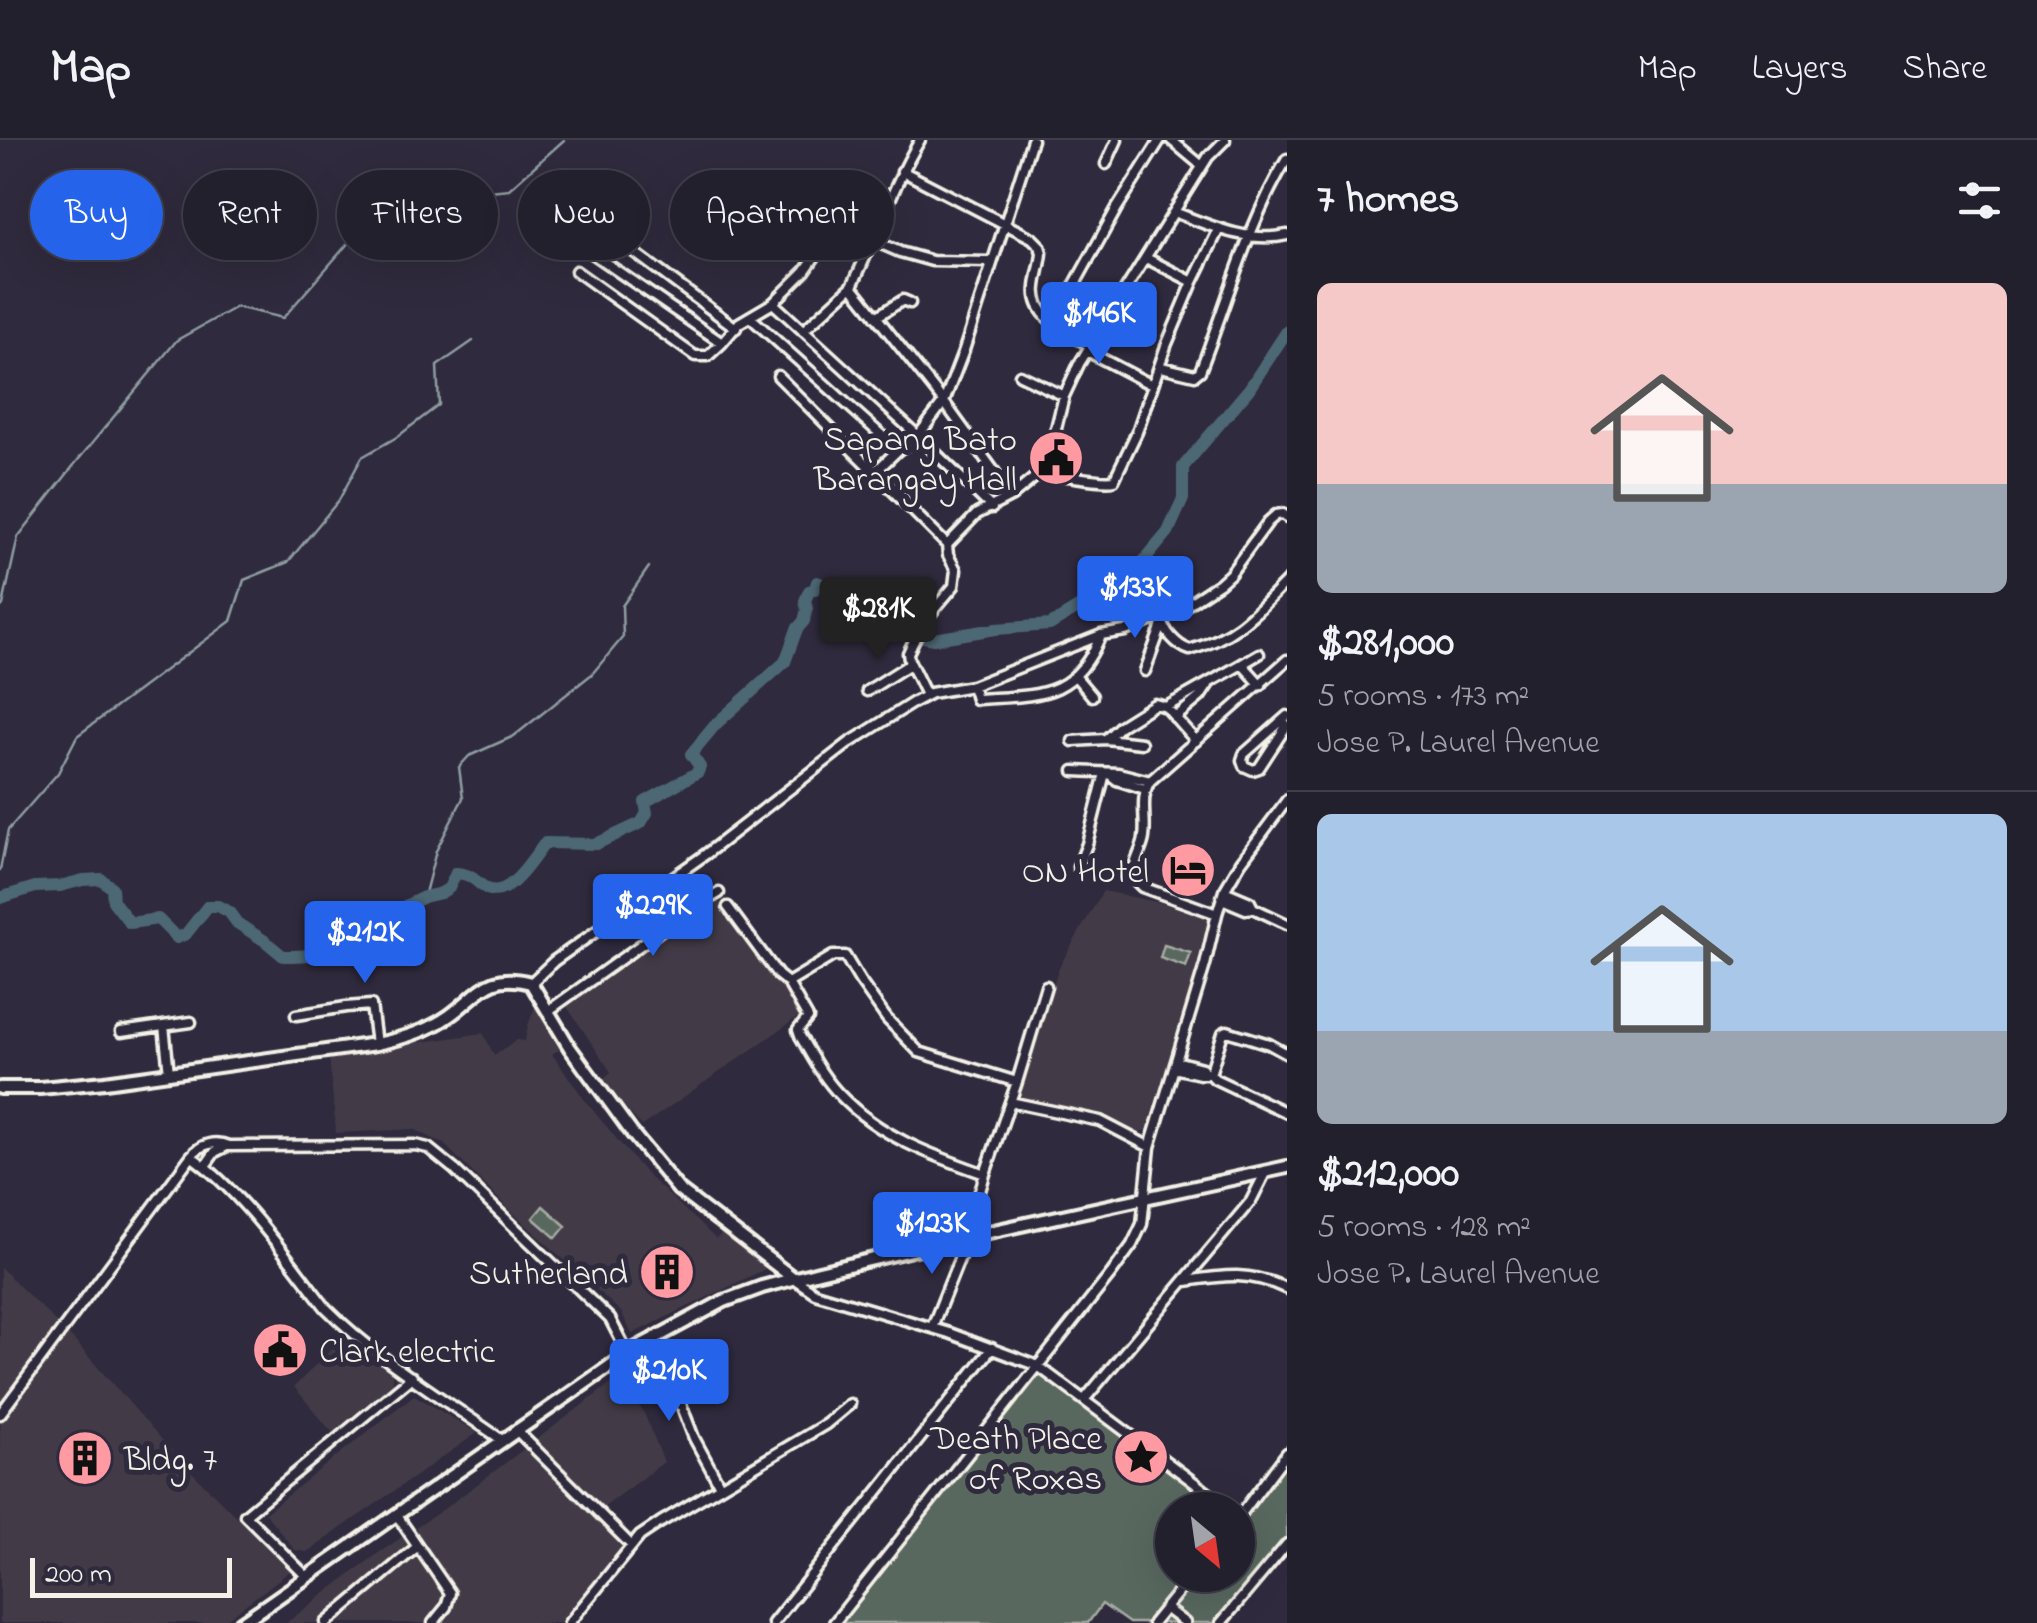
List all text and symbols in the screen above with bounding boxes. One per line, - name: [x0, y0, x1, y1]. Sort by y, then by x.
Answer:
- text: Map: [50, 34, 131, 104]
- text: Map: [1638, 44, 1697, 95]
- text: Layers: [1752, 44, 1847, 95]
- text: Share: [1902, 44, 1987, 95]
- chip: Buy: [30, 170, 163, 260]
- chip: Rent: [183, 170, 317, 260]
- chip: Filters: [337, 170, 498, 260]
- chip: New: [518, 170, 650, 260]
- chip: Apartment: [670, 170, 894, 260]
- text: 7 homes: [1317, 170, 1459, 231]
- icon: filters: [1952, 173, 2007, 228]
- pin: $146K: [1029, 282, 1169, 367]
- text: $146K: [1063, 291, 1135, 338]
- icon: home: [1572, 348, 1752, 528]
- place label: Sapang Bato Barangay Hall: [813, 416, 1017, 507]
- public building icon: Sapang Bato Barangay Hall: [1026, 428, 1086, 488]
- pin: $133K: [1065, 556, 1205, 641]
- text: $133K: [1099, 565, 1171, 612]
- pin: $281K: [808, 577, 948, 662]
- text: $281K: [842, 586, 914, 633]
- text: $281,000: [1317, 613, 1454, 674]
- text: 5 rooms · 173 m²: [1317, 674, 1529, 721]
- text: Jose P. Laurel Avenue: [1317, 721, 1600, 768]
- hotel icon: ON Hotel: [1158, 840, 1218, 900]
- place label: ON Hotel: [1022, 848, 1149, 899]
- pin: $229K: [583, 874, 723, 959]
- icon: home: [1572, 879, 1752, 1059]
- text: $229K: [615, 883, 691, 930]
- pin: $212K: [295, 901, 435, 986]
- text: $212K: [327, 910, 403, 957]
- text: $212,000: [1317, 1144, 1459, 1205]
- pin: $123K: [862, 1192, 1002, 1277]
- text: $123K: [895, 1201, 969, 1248]
- text: 5 rooms · 128 m²: [1317, 1205, 1531, 1252]
- building icon: Sutherland: [637, 1242, 697, 1302]
- place label: Sutherland: [469, 1250, 628, 1301]
- text: Jose P. Laurel Avenue: [1317, 1252, 1600, 1299]
- public building icon: Clark electric: [250, 1320, 310, 1380]
- place label: Clark electric: [319, 1328, 496, 1379]
- pin: $210K: [599, 1339, 739, 1424]
- text: $210K: [632, 1348, 706, 1395]
- place label: Death Place of Roxas: [929, 1415, 1102, 1506]
- place icon: Death Place of Roxas: [1111, 1427, 1171, 1487]
- building icon: Bldg. 7: [55, 1428, 115, 1488]
- place label: Bldg. 7: [123, 1436, 217, 1487]
- north arrow: [1155, 1492, 1255, 1592]
- map controls: [1155, 1492, 1255, 1592]
- scale bar: [30, 1553, 232, 1598]
- text: 200 m: [45, 1555, 112, 1596]

